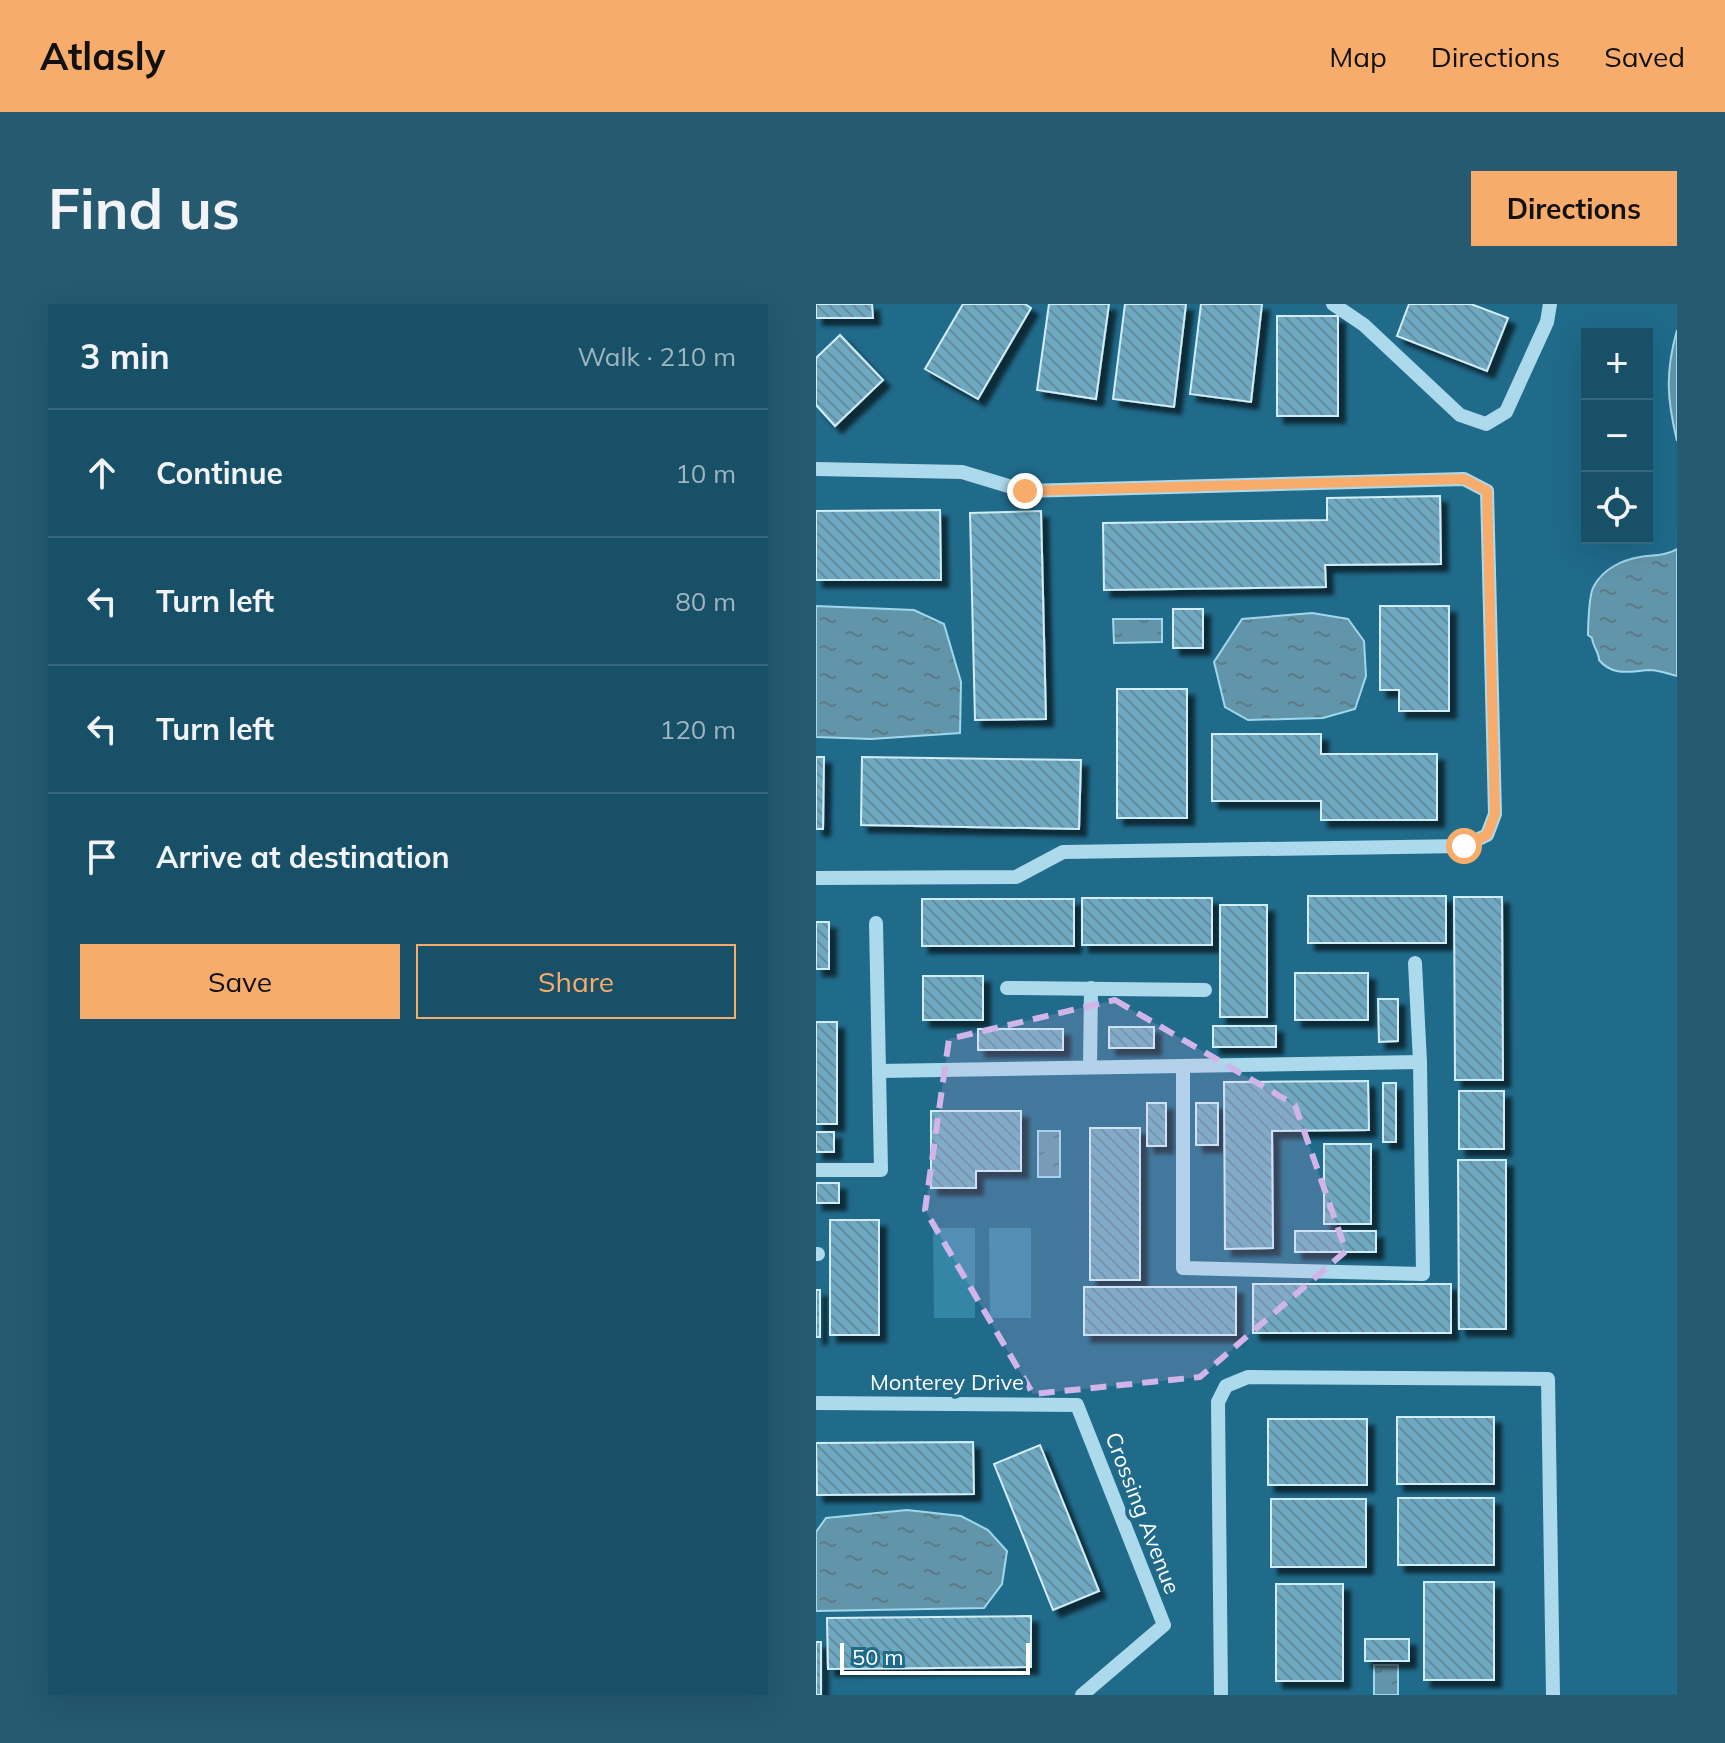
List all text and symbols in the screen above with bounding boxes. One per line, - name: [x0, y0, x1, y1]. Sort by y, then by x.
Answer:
- text: Atlasly: [40, 32, 165, 80]
- text: Map: [1329, 39, 1387, 74]
- text: Directions: [1431, 39, 1560, 74]
- text: Saved: [1604, 39, 1685, 74]
- button: Directions: [1471, 171, 1677, 246]
- text: Find us: [48, 173, 240, 243]
- map controls: [1581, 328, 1653, 544]
- button: +: [1581, 328, 1653, 400]
- text: 3 min: [80, 335, 170, 378]
- text: Walk · 210 m: [577, 340, 736, 373]
- button: −: [1581, 400, 1653, 472]
- icon: ahead: [80, 451, 124, 495]
- text: Continue: [156, 454, 283, 492]
- text: 10 m: [675, 457, 736, 490]
- button: locate: [1581, 472, 1653, 544]
- route end: [1007, 473, 1043, 509]
- icon: left: [80, 579, 124, 623]
- text: Turn left: [156, 582, 274, 620]
- text: 80 m: [675, 585, 736, 618]
- icon: left: [80, 707, 124, 751]
- text: Turn left: [156, 710, 274, 748]
- text: 120 m: [660, 713, 736, 746]
- route start: [1446, 828, 1482, 864]
- icon: arrive: [80, 835, 124, 879]
- text: Arrive at destination: [156, 838, 450, 876]
- button: Save: [80, 944, 400, 1019]
- button: Share: [416, 944, 736, 1019]
- street label: Monterey Drive: [870, 1368, 1024, 1396]
- street label: Crossing Avenue: [1099, 1428, 1187, 1598]
- scale bar: [840, 1639, 1030, 1675]
- text: 50 m: [852, 1643, 903, 1671]

